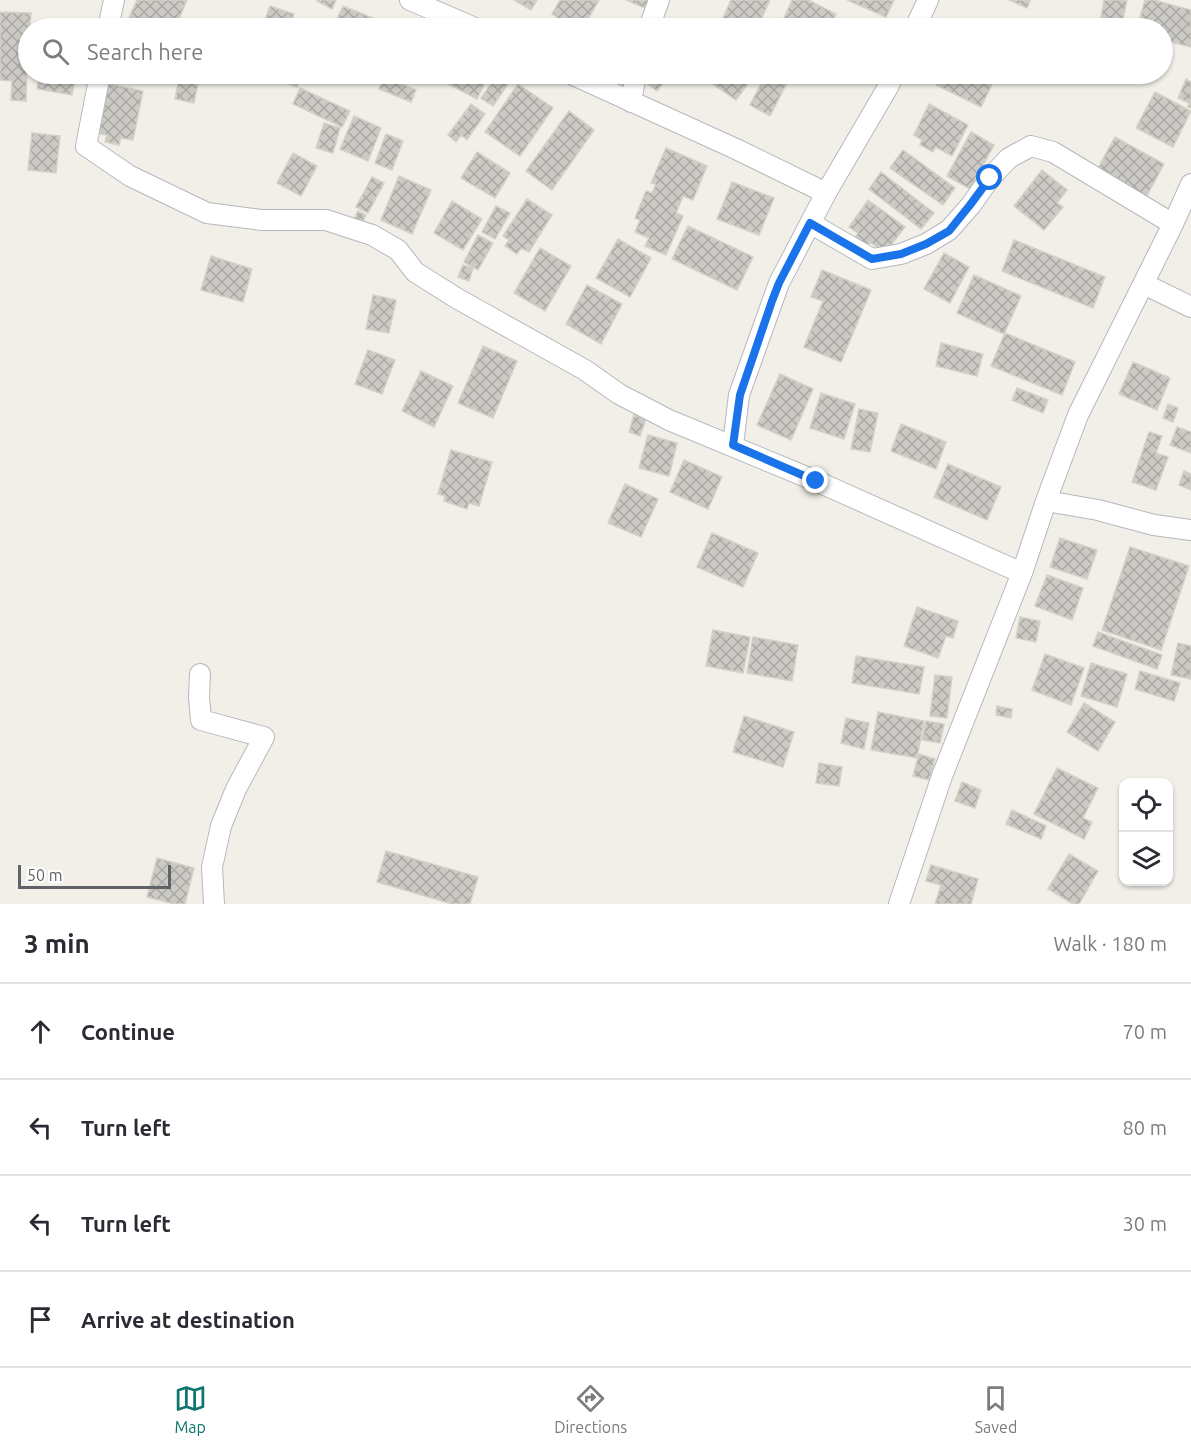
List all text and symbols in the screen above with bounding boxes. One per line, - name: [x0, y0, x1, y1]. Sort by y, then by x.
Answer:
- search box: [18, 18, 1173, 84]
- icon: search: [39, 35, 72, 68]
- text: Search here: [87, 39, 203, 64]
- route start: [976, 164, 1002, 190]
- route end: [802, 467, 828, 493]
- map controls: [1119, 778, 1173, 886]
- button: locate: [1119, 778, 1173, 832]
- button: layers: [1119, 832, 1173, 886]
- scale bar: [18, 862, 171, 890]
- text: 50 m: [27, 866, 63, 884]
- text: 3 min: [24, 929, 90, 958]
- text: Walk · 180 m: [1054, 932, 1167, 955]
- icon: ahead: [24, 1015, 57, 1048]
- text: Continue: [81, 1019, 175, 1044]
- text: 70 m: [1123, 1020, 1167, 1043]
- icon: left: [24, 1111, 57, 1144]
- text: Turn left: [81, 1115, 171, 1140]
- text: 80 m: [1123, 1116, 1167, 1139]
- icon: left: [24, 1207, 57, 1240]
- text: Turn left: [81, 1211, 171, 1236]
- text: 30 m: [1123, 1212, 1167, 1235]
- icon: arrive: [24, 1303, 57, 1336]
- text: Arrive at destination: [81, 1307, 295, 1332]
- tab: Map: [174, 1382, 207, 1436]
- tab: Directions: [554, 1382, 627, 1436]
- tab: Saved: [975, 1382, 1017, 1436]

